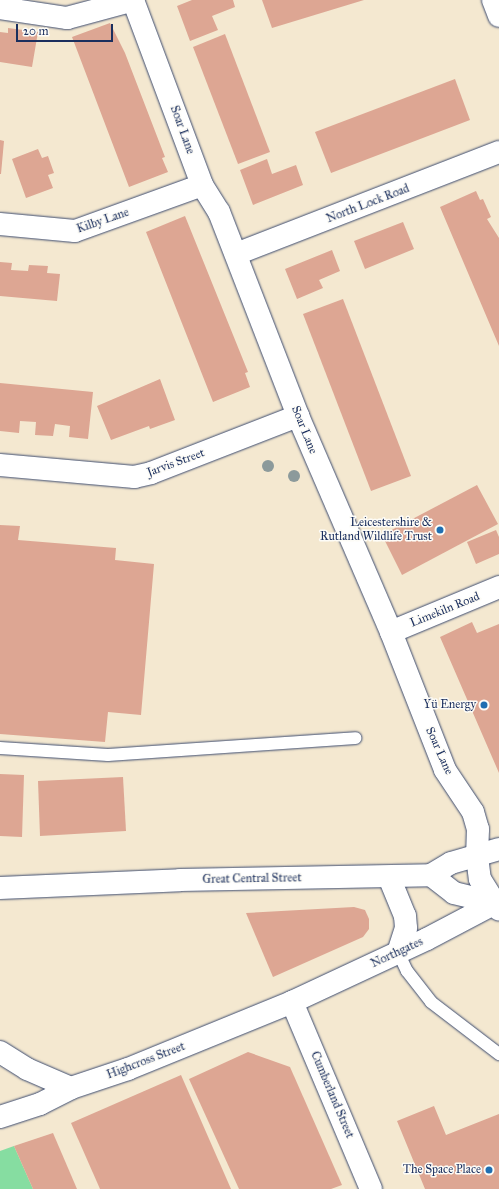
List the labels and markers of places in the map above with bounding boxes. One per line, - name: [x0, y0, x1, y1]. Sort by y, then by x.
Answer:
- place label: Leicestershire & Rutland Wildlife Trust: [320, 516, 432, 544]
- marker: Leicestershire & Rutland Wildlife Trust: [435, 525, 445, 535]
- place label: Yü Energy: [424, 698, 476, 712]
- marker: Yü Energy: [479, 700, 489, 710]
- place label: The Space Place: [403, 1163, 481, 1177]
- marker: The Space Place: [484, 1165, 494, 1175]

